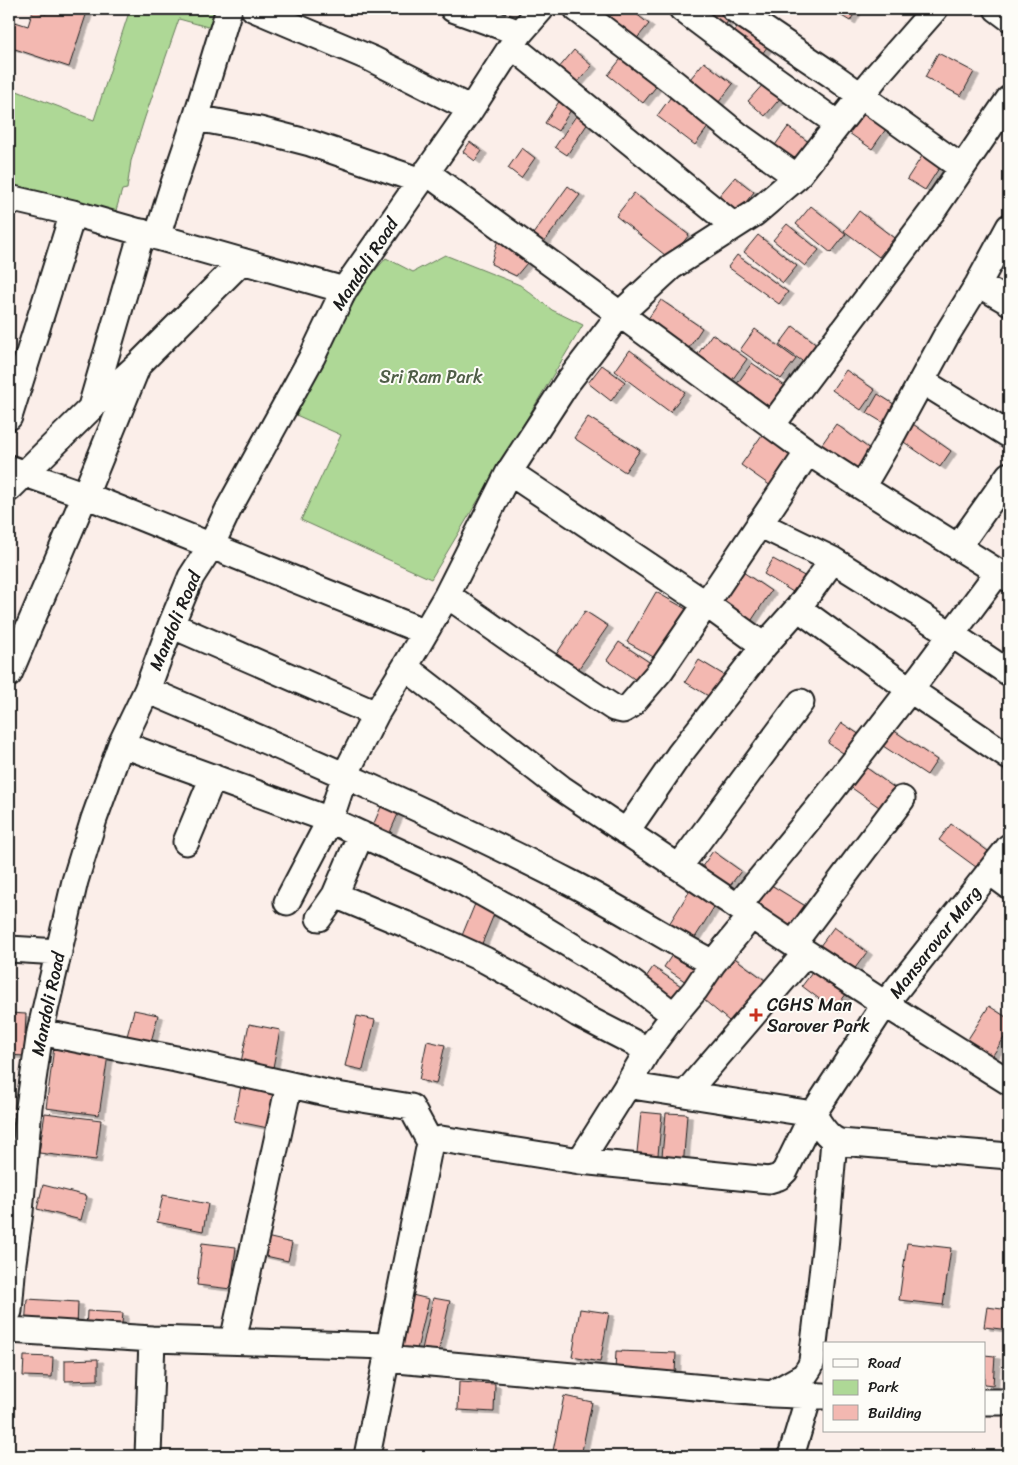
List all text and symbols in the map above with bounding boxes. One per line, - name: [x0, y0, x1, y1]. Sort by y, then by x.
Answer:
- street label: Mandoli Road: [323, 210, 408, 317]
- park label: Sri Ram Park: [379, 361, 483, 393]
- street label: Mandoli Road: [140, 565, 211, 676]
- street label: Mansarovar Marg: [880, 878, 990, 1006]
- street label: Mandoli Road: [21, 948, 75, 1059]
- place label: CGHS Man Sarover Park: [767, 989, 870, 1042]
- marker: CGHS Man Sarover Park: [749, 1008, 763, 1022]
- legend: [823, 1342, 986, 1432]
- text: Road: [868, 1350, 901, 1376]
- text: Park: [868, 1374, 899, 1400]
- text: Building: [868, 1400, 922, 1426]

